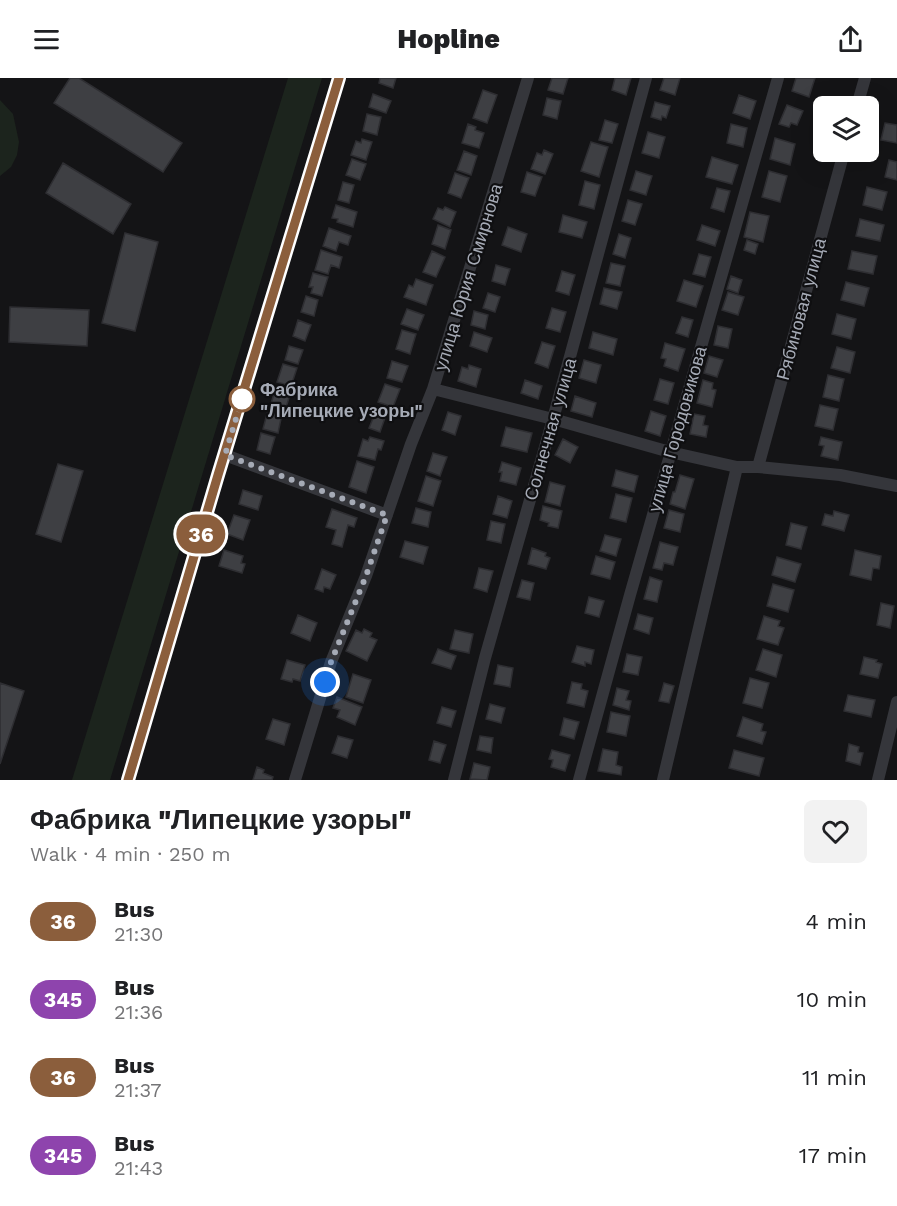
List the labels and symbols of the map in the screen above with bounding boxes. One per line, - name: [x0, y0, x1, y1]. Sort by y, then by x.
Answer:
- street label: улица Юрия Смирнова: [430, 180, 507, 373]
- street label: Рябиновая улица: [772, 235, 830, 382]
- street label: улица Городовикова: [643, 343, 711, 514]
- street label: Солнечная улица: [520, 354, 581, 503]
- place label: Фабрика "Липецкие узоры": [260, 379, 423, 421]
- marker: Фабрика "Липецкие узоры": [229, 386, 255, 412]
- line badge: 36: [174, 514, 228, 554]
- your location: [310, 667, 340, 697]

